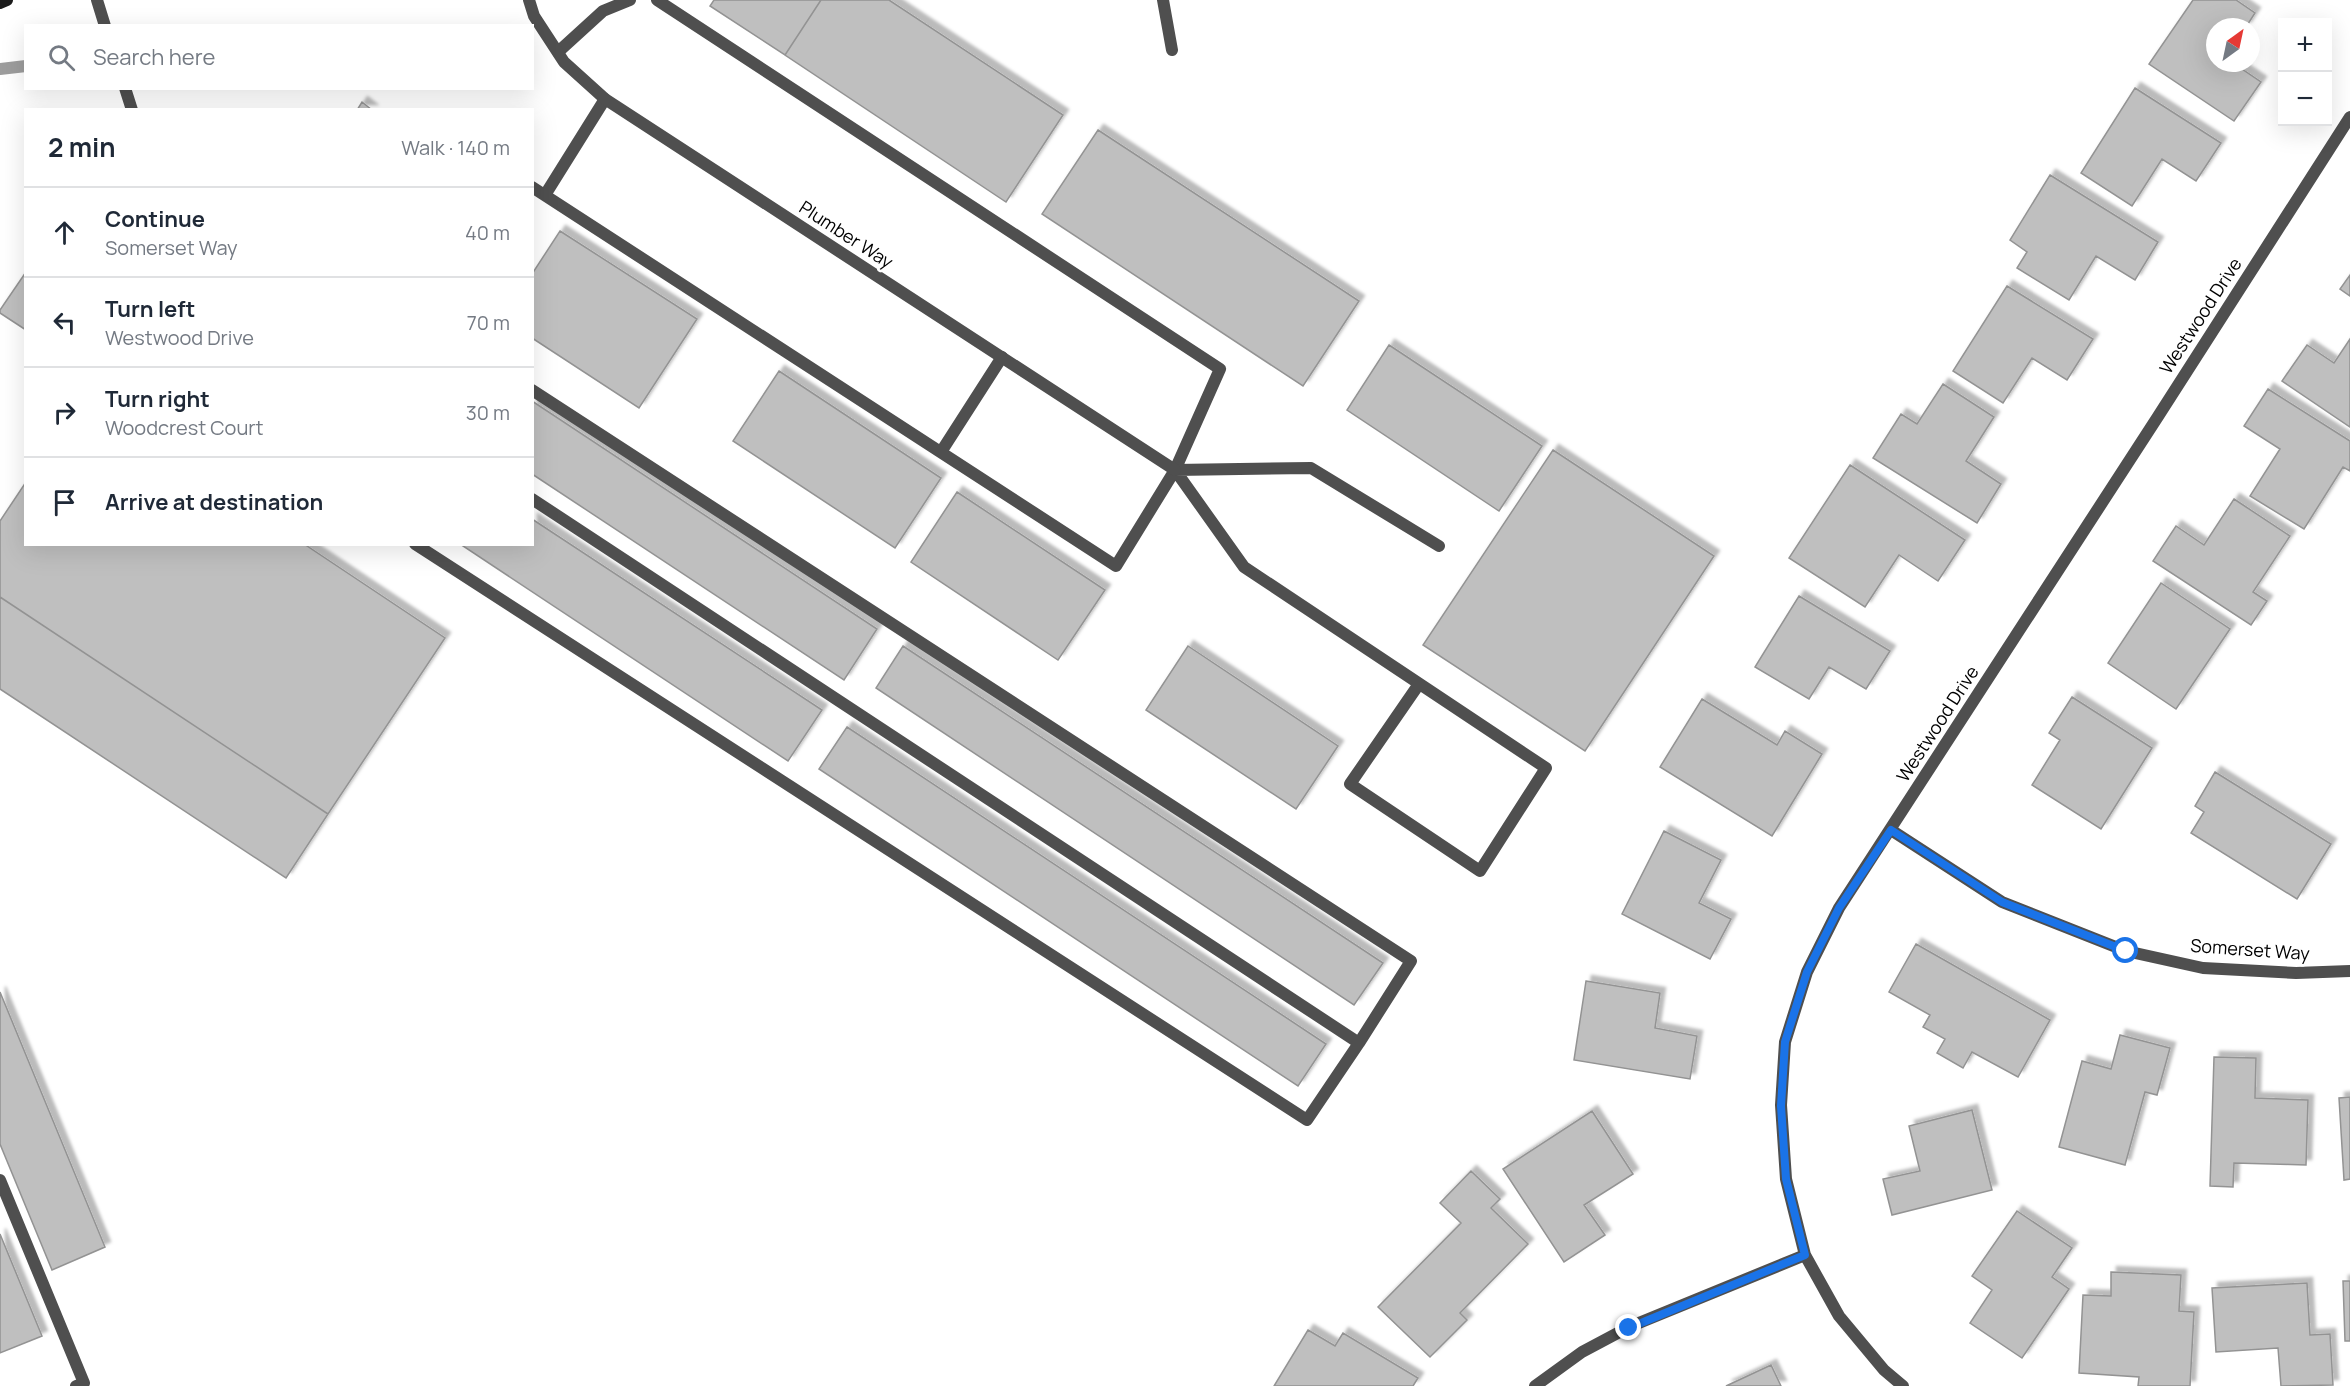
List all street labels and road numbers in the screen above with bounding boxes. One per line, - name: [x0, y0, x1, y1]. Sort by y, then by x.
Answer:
- street label: Plumber Way: [795, 195, 898, 274]
- street label: Westwood Drive: [2154, 253, 2247, 378]
- street label: Westwood Drive: [1891, 661, 1984, 786]
- street label: Somerset Way: [2190, 933, 2311, 965]

